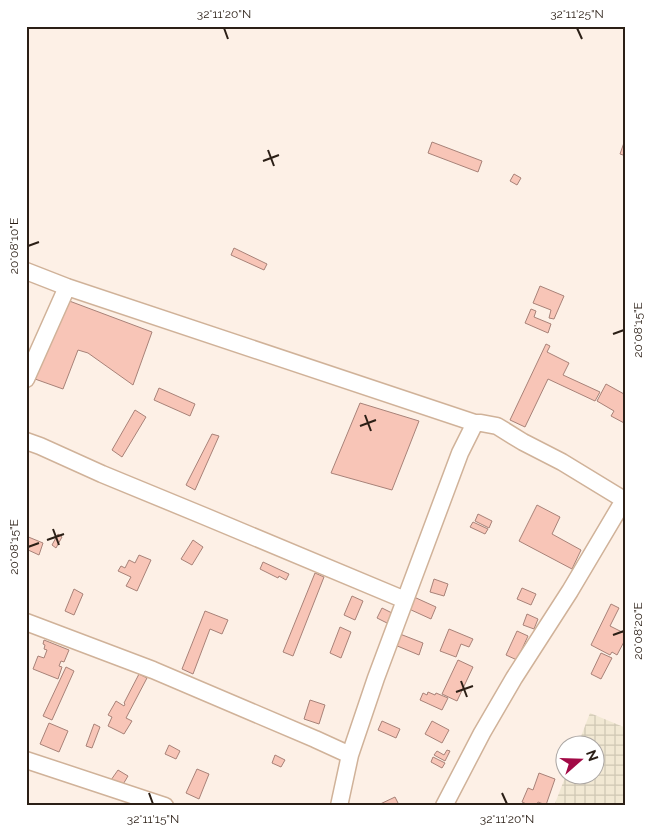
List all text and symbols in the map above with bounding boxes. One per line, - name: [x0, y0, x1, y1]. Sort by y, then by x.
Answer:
- text: 32°11'20"N: [197, 7, 251, 21]
- text: 32°11'25"N: [550, 7, 604, 21]
- text: 20°08'10"E: [7, 218, 21, 274]
- text: 20°08'15"E: [631, 302, 645, 358]
- text: 20°08'15"E: [7, 519, 21, 575]
- text: 20°08'20"E: [631, 602, 645, 660]
- north arrow: [554, 734, 604, 784]
- text: N: [583, 748, 602, 763]
- text: 32°11'15"N: [127, 812, 179, 826]
- text: 32°11'20"N: [480, 812, 534, 826]

